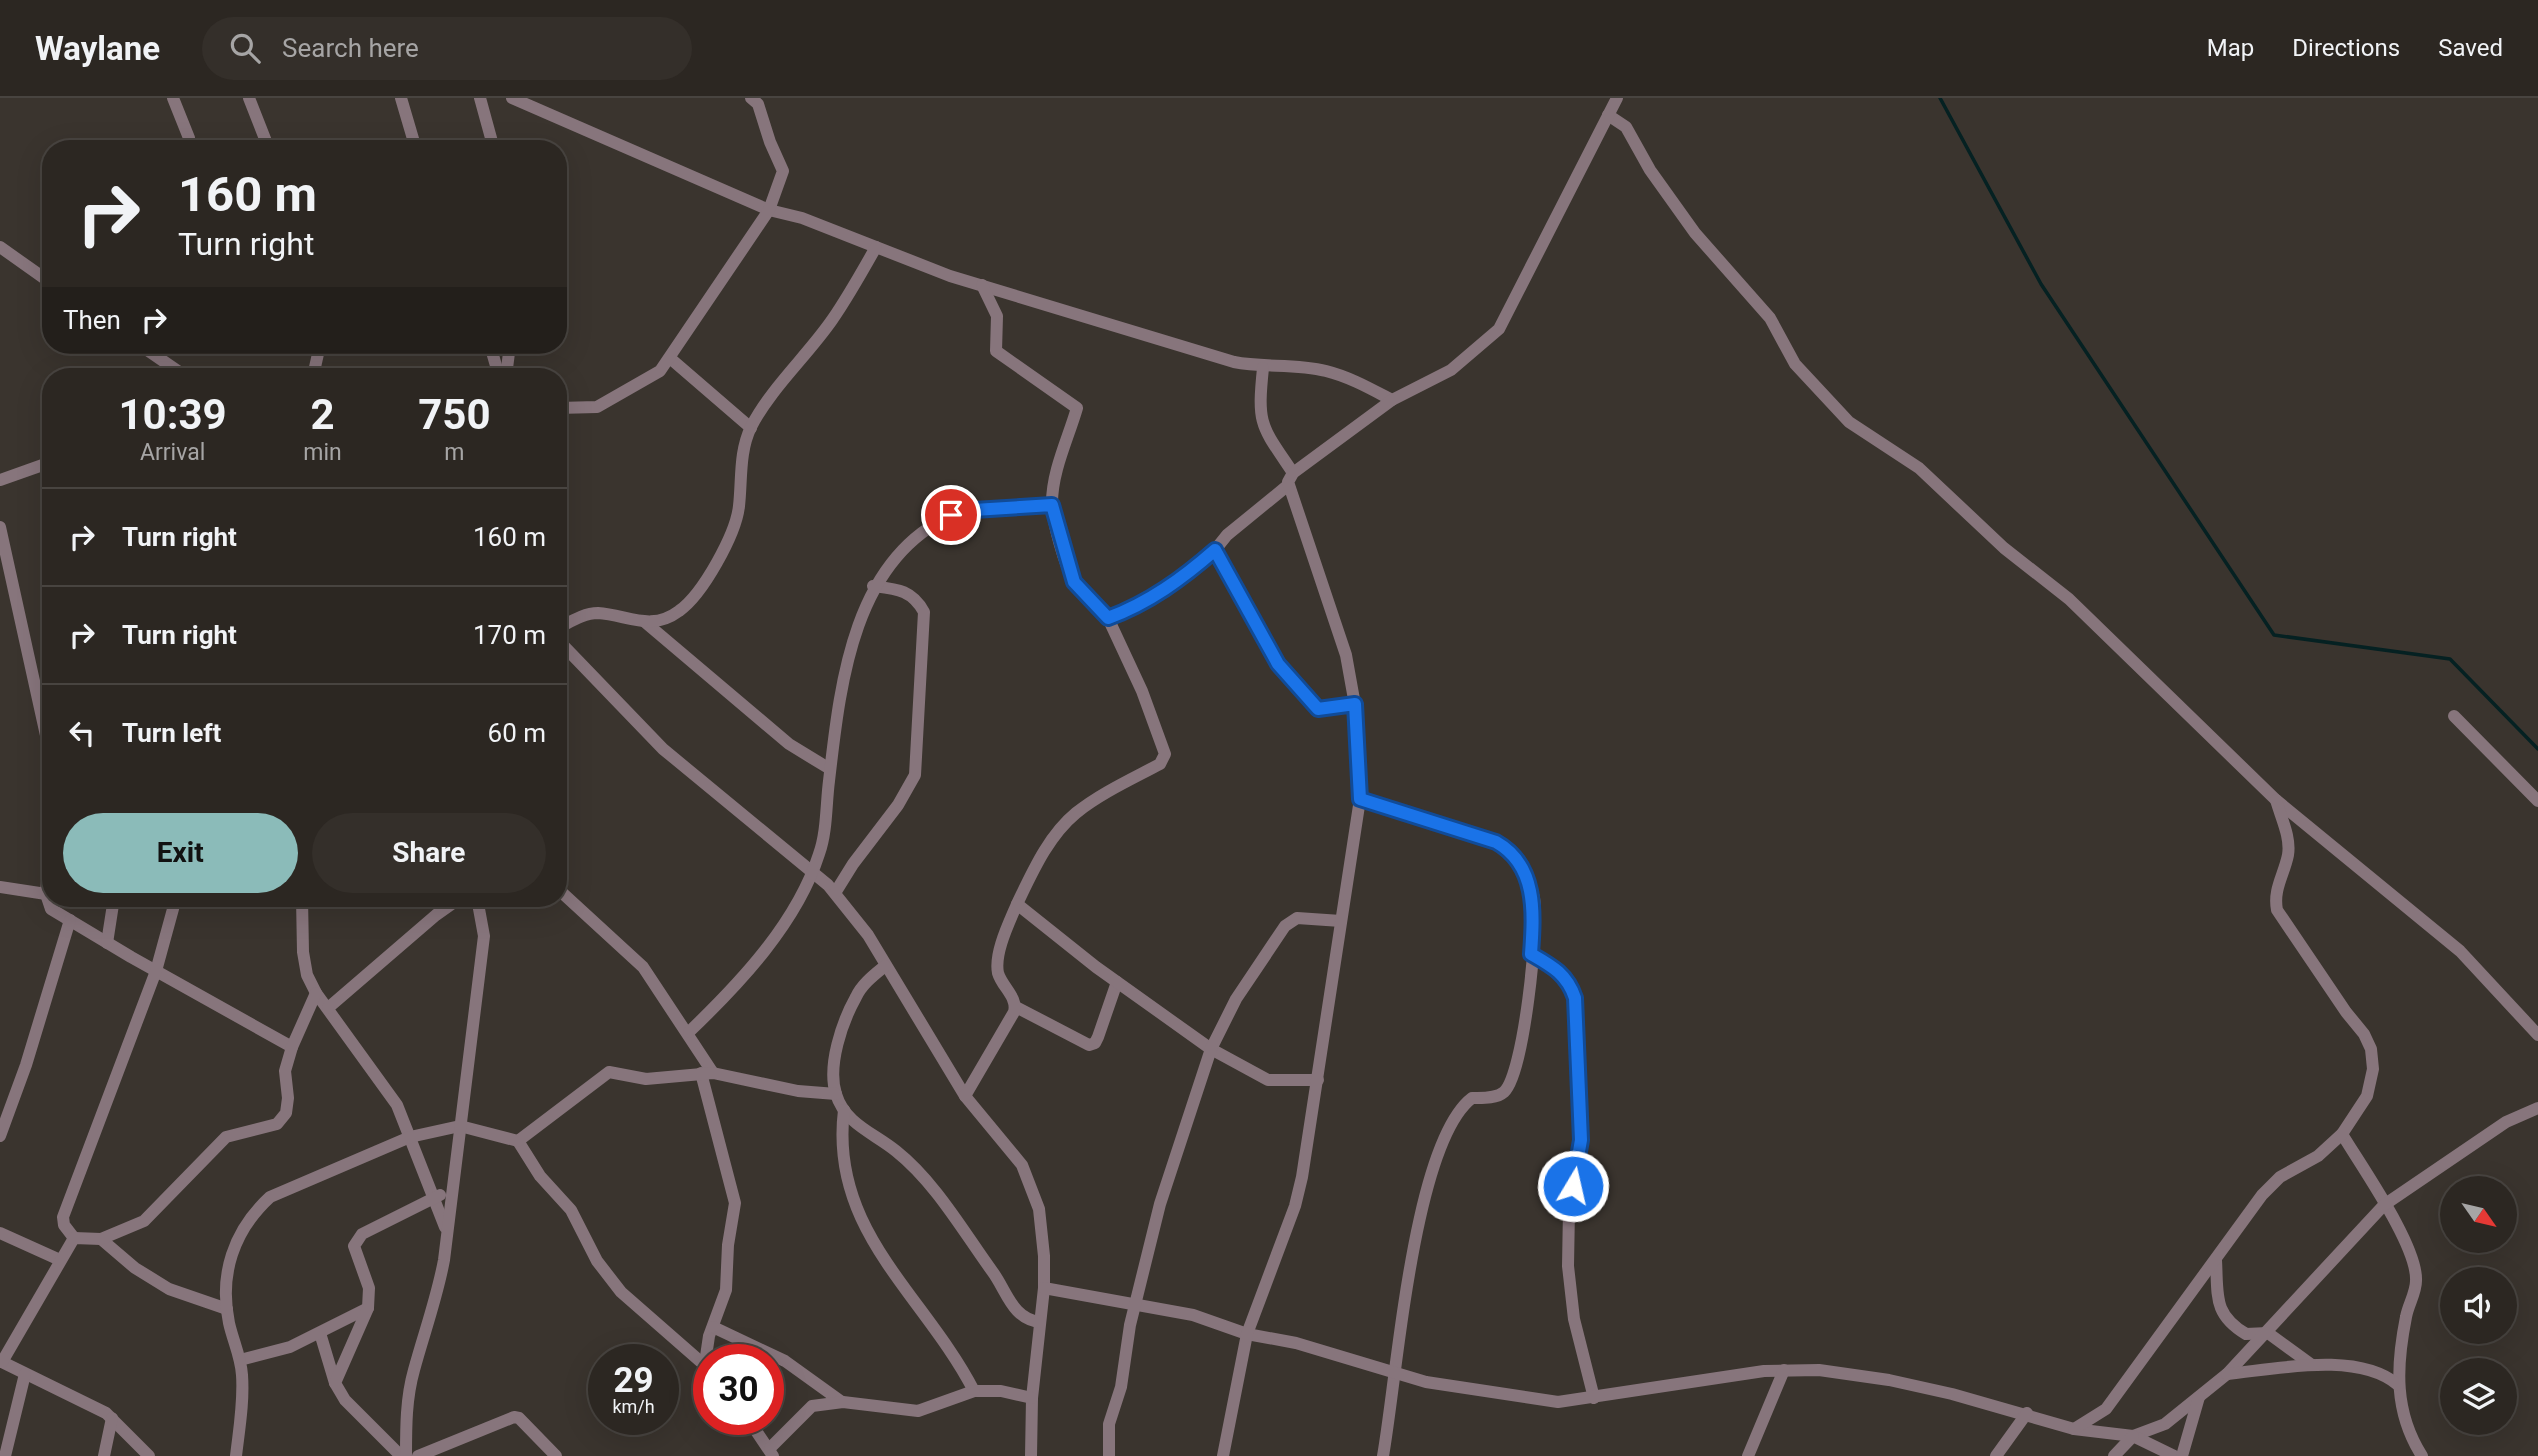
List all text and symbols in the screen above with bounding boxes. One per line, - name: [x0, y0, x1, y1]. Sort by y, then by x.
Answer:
- search box: [202, 17, 692, 80]
- text: Waylane: [35, 29, 160, 68]
- icon: search: [226, 29, 264, 67]
- text: Search here: [282, 33, 419, 63]
- text: Map: [2207, 34, 2254, 62]
- text: Directions: [2292, 34, 2400, 62]
- text: Saved: [2438, 34, 2503, 62]
- text: 160 m: [178, 166, 317, 223]
- icon: right: [63, 168, 154, 259]
- text: Turn right: [178, 225, 314, 263]
- icon: right: [135, 301, 173, 339]
- text: Then: [63, 305, 121, 335]
- text: 10:39: [119, 390, 227, 439]
- text: 2: [310, 390, 335, 439]
- text: 750: [418, 390, 491, 439]
- text: Arrival: [140, 439, 205, 466]
- text: min: [303, 439, 342, 466]
- text: m: [444, 439, 464, 466]
- pin: [921, 485, 981, 545]
- icon: arrive: [932, 496, 970, 534]
- icon: right: [63, 518, 101, 556]
- text: Turn right: [122, 522, 237, 552]
- text: 160 m: [473, 522, 546, 552]
- icon: right: [63, 616, 101, 654]
- text: Turn right: [122, 620, 237, 650]
- text: 170 m: [473, 620, 546, 650]
- icon: left: [63, 714, 101, 752]
- text: Turn left: [122, 718, 221, 748]
- text: 60 m: [488, 718, 546, 748]
- button: Exit: [63, 813, 298, 893]
- button: Share: [312, 813, 546, 893]
- position arrow: [1536, 1149, 1610, 1223]
- north arrow: [2440, 1176, 2516, 1253]
- map controls: [2440, 1176, 2517, 1435]
- button: sound: [2440, 1267, 2517, 1344]
- speed limit sign: 30: [693, 1344, 784, 1435]
- button: layers: [2440, 1358, 2517, 1435]
- text: 29: [613, 1360, 654, 1401]
- text: km/h: [612, 1396, 655, 1417]

